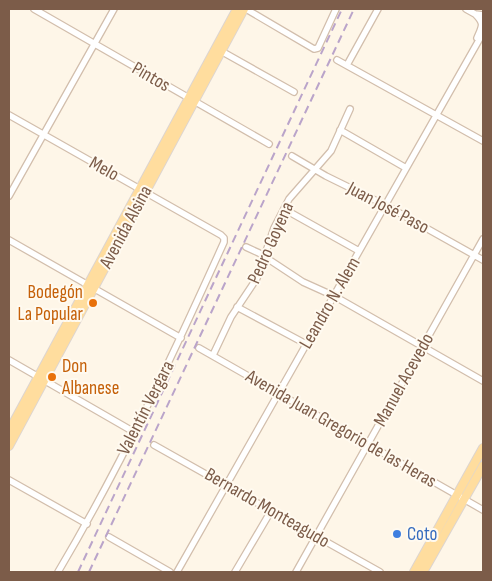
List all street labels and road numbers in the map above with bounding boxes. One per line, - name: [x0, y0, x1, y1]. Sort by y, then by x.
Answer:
- street label: Pintos: [128, 57, 174, 97]
- street label: Melo: [85, 152, 123, 186]
- street label: Juan José Paso: [342, 176, 433, 239]
- street label: Avenida Alsina: [94, 182, 157, 273]
- street label: Pedro Goyena: [243, 199, 299, 287]
- street label: Leandro N. Alem: [295, 253, 365, 353]
- street label: Manuel Acevedo: [369, 329, 439, 431]
- street label: Valentín Vergara: [112, 357, 180, 459]
- street label: Avenida Juan Gregorio de las Heras: [241, 364, 441, 493]
- street label: Bernardo Monteagudo: [200, 463, 334, 553]

